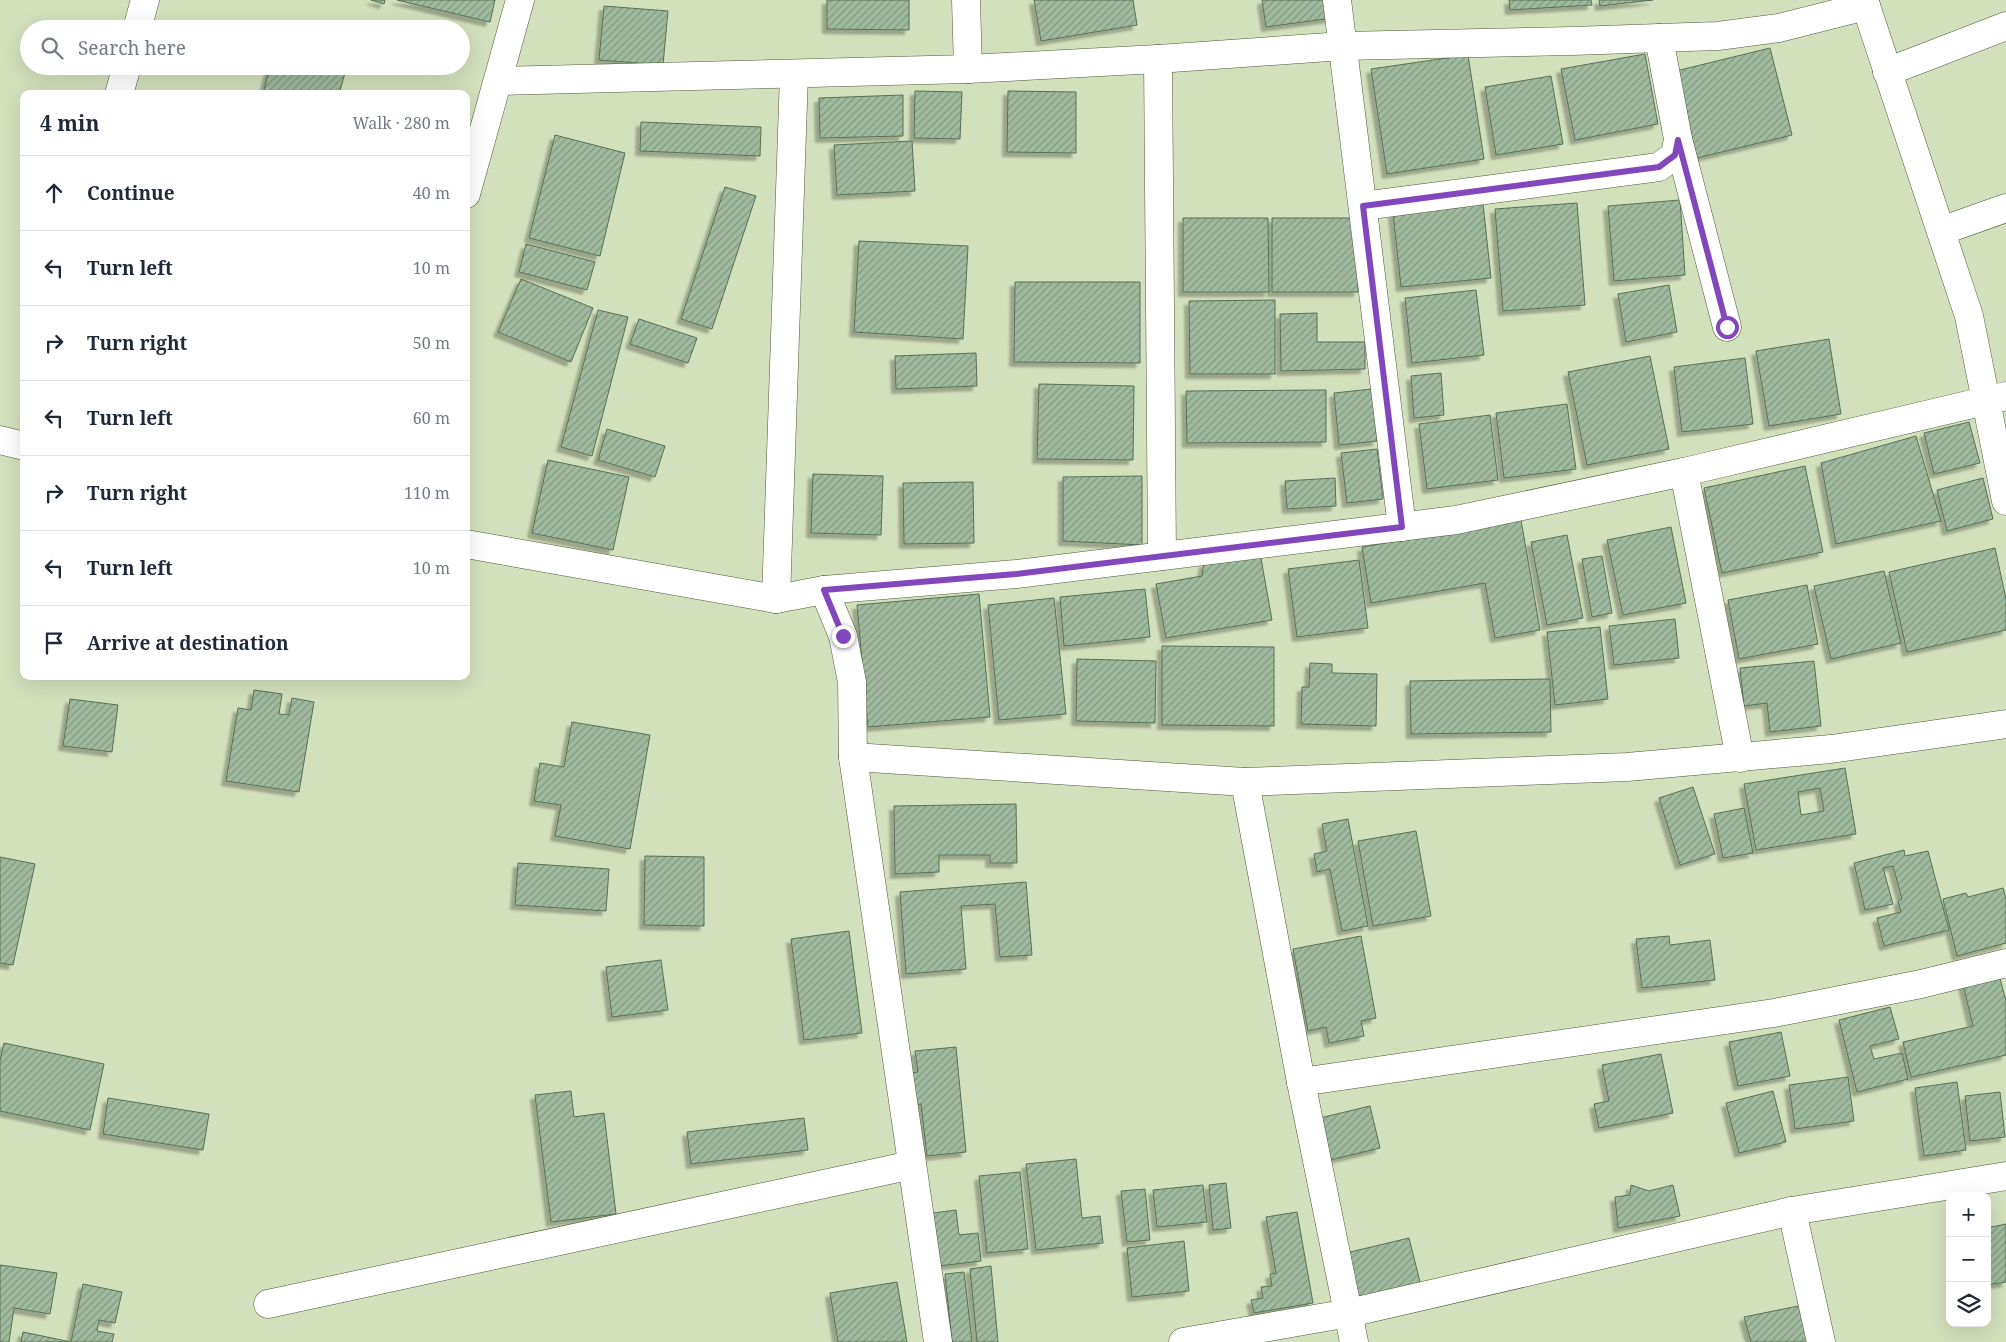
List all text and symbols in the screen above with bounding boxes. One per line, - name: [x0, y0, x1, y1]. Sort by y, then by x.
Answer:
- search box: [20, 20, 470, 75]
- icon: search: [38, 34, 66, 62]
- text: Search here: [78, 35, 186, 61]
- text: 4 min: [40, 109, 99, 137]
- text: Walk · 280 m: [353, 112, 450, 134]
- icon: ahead: [40, 179, 68, 207]
- text: Continue: [87, 180, 175, 206]
- text: 40 m: [413, 182, 450, 204]
- icon: left: [40, 254, 68, 282]
- text: Turn left: [87, 255, 173, 281]
- text: 10 m: [413, 257, 450, 279]
- route start: [1716, 316, 1739, 339]
- icon: right: [40, 329, 68, 357]
- text: Turn right: [87, 330, 187, 356]
- text: 50 m: [413, 332, 450, 354]
- icon: left: [40, 404, 68, 432]
- text: Turn left: [87, 405, 173, 431]
- text: 60 m: [413, 407, 450, 429]
- icon: right: [40, 479, 68, 507]
- text: Turn right: [87, 480, 187, 506]
- text: 110 m: [404, 482, 450, 504]
- icon: left: [40, 554, 68, 582]
- text: Turn left: [87, 555, 173, 581]
- text: 10 m: [413, 557, 450, 579]
- route end: [832, 625, 855, 648]
- icon: arrive: [40, 629, 68, 657]
- text: Arrive at destination: [87, 630, 289, 656]
- map controls: [1946, 1192, 1991, 1327]
- button: +: [1946, 1192, 1991, 1237]
- button: −: [1946, 1237, 1991, 1282]
- button: layers: [1946, 1282, 1991, 1327]

